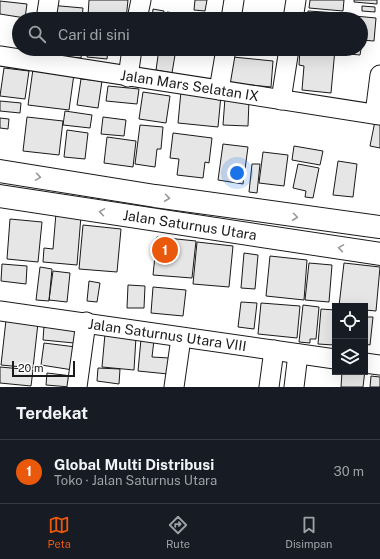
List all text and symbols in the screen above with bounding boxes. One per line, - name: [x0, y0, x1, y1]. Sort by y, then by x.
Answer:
- search box: [12, 12, 368, 56]
- icon: search: [26, 23, 48, 45]
- text: Cari di sini: [58, 26, 130, 43]
- street label: Jalan Mars Selatan IX: [119, 67, 260, 104]
- your location: [227, 163, 247, 183]
- one-way arrow: [35, 172, 42, 181]
- one-way arrow: [164, 193, 170, 202]
- street label: Jalan Saturnus Utara: [122, 207, 258, 243]
- one-way arrow: [99, 208, 105, 217]
- one-way arrow: [292, 212, 299, 221]
- pin: 1: [152, 235, 178, 265]
- one-way arrow: [338, 244, 345, 253]
- map controls: [332, 303, 368, 375]
- button: locate: [332, 303, 368, 339]
- street label: Jalan Saturnus Utara VIII: [87, 316, 248, 354]
- button: layers: [332, 339, 368, 375]
- scale bar: [12, 359, 75, 378]
- text: 20 m: [18, 362, 43, 374]
- text: Terdekat: [16, 403, 88, 423]
- text: Global Multi Distribusi: [54, 456, 214, 473]
- text: 1: [26, 464, 32, 479]
- text: 30 m: [334, 464, 364, 479]
- text: Toko · Jalan Saturnus Utara: [54, 473, 217, 488]
- tab: Peta: [48, 514, 71, 550]
- tab: Rute: [166, 514, 190, 550]
- tab: Disimpan: [285, 514, 332, 550]

